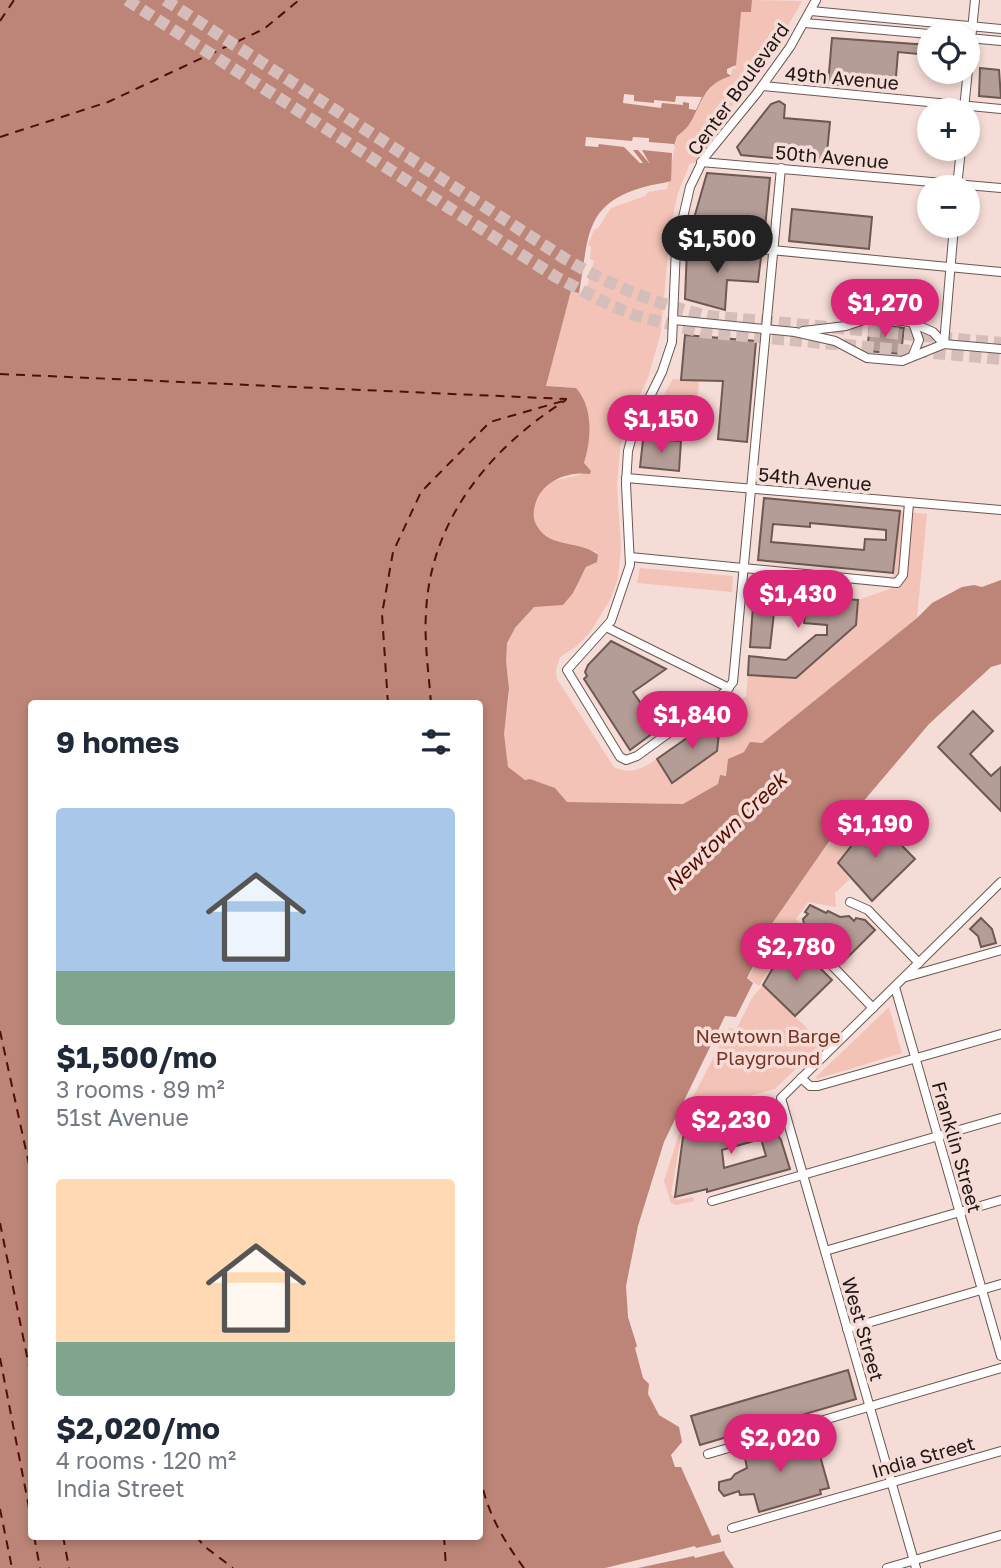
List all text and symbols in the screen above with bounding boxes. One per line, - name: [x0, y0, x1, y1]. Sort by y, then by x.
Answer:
- street label: Center Boulevard: [682, 18, 793, 159]
- map controls: [917, 21, 980, 238]
- button: locate: [917, 21, 980, 84]
- street label: 49th Avenue: [784, 61, 900, 94]
- button: +: [917, 98, 980, 161]
- street label: 50th Avenue: [774, 140, 890, 173]
- button: −: [917, 175, 980, 238]
- pin: $1,500: [660, 216, 774, 275]
- text: $1,500: [678, 224, 756, 252]
- pin: $1,270: [828, 280, 942, 339]
- text: $1,270: [847, 288, 923, 316]
- pin: $1,150: [604, 396, 718, 455]
- text: $1,150: [623, 404, 699, 432]
- street label: 54th Avenue: [757, 462, 873, 495]
- pin: $1,430: [741, 570, 855, 630]
- text: $1,430: [759, 579, 837, 607]
- pin: $1,840: [635, 692, 749, 751]
- text: $1,840: [653, 700, 731, 728]
- icon: filters: [417, 723, 455, 761]
- text: 9 homes: [56, 724, 179, 760]
- water label: Newtown Creek: [659, 765, 793, 896]
- pin: $1,190: [818, 800, 932, 860]
- text: $1,190: [837, 809, 913, 837]
- icon: home: [193, 854, 319, 980]
- pin: $2,780: [739, 923, 853, 983]
- text: $2,780: [756, 932, 836, 960]
- park label: Newtown Barge Playground: [695, 1024, 841, 1069]
- text: $1,500/mo: [56, 1039, 217, 1075]
- text: 3 rooms · 89 m²: [56, 1075, 225, 1103]
- street label: Franklin Street: [928, 1079, 987, 1215]
- pin: $2,230: [674, 1096, 788, 1156]
- text: 51st Avenue: [56, 1103, 189, 1131]
- text: $2,230: [691, 1105, 771, 1133]
- icon: home: [193, 1225, 319, 1351]
- street label: West Street: [838, 1274, 889, 1384]
- text: $2,020/mo: [56, 1410, 220, 1446]
- pin: $2,020: [723, 1414, 837, 1474]
- text: $2,020: [740, 1423, 820, 1451]
- street label: India Street: [869, 1431, 977, 1482]
- text: 4 rooms · 120 m²: [56, 1446, 236, 1474]
- text: India Street: [56, 1474, 185, 1502]

